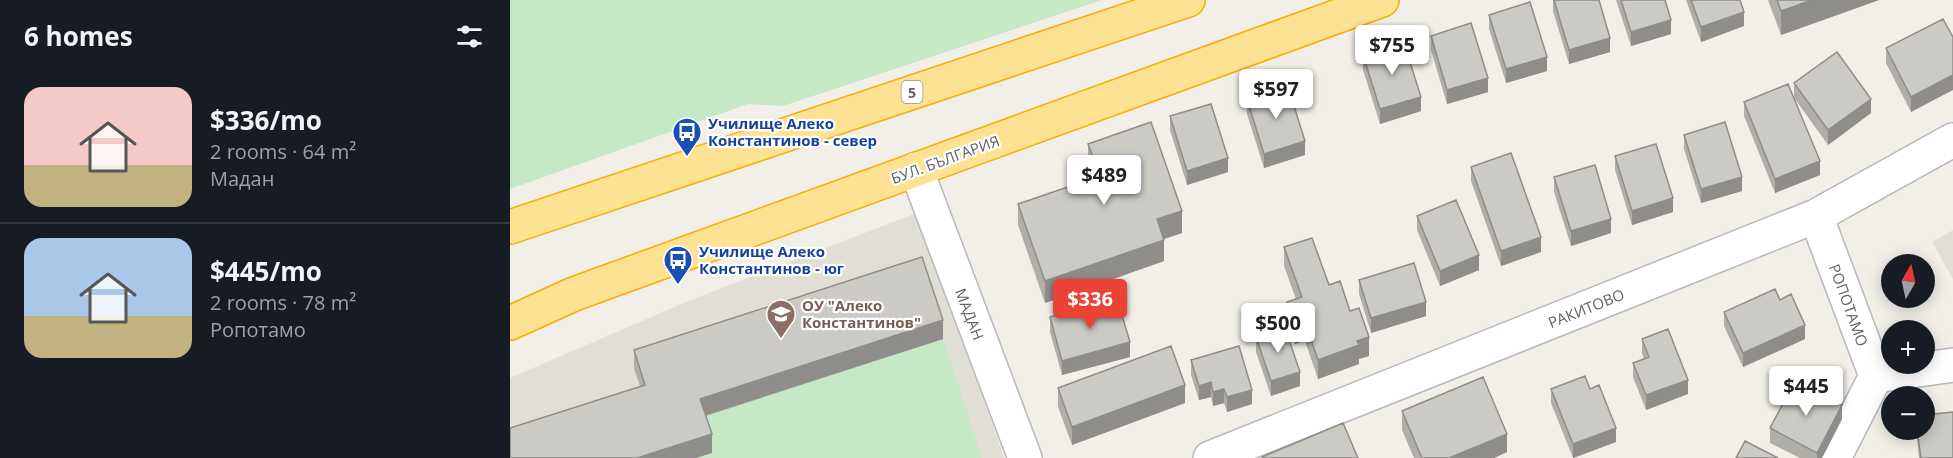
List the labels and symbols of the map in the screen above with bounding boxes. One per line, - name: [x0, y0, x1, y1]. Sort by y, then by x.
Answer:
- pin: $755: [1356, 25, 1428, 76]
- pin: $597: [1240, 69, 1312, 120]
- road number: 5: [902, 81, 922, 103]
- place label: Училище Алеко Константинов - север: [708, 113, 877, 150]
- bus stop icon: Училище Алеко Константинов - север: [671, 116, 703, 158]
- street label: БУЛ. БЪЛГАРИЯ: [888, 130, 1002, 188]
- pin: $489: [1068, 155, 1140, 206]
- place label: Училище Алеко Константинов - юг: [699, 241, 844, 278]
- bus stop icon: Училище Алеко Константинов - юг: [662, 244, 694, 286]
- north arrow: [1881, 254, 1935, 308]
- street label: РОПОТАМО: [1825, 261, 1873, 349]
- pin: $336: [1054, 279, 1126, 330]
- street label: РАКИТОВО: [1545, 284, 1627, 332]
- street label: МАДАН: [951, 285, 989, 343]
- place label: ОУ "Алеко Константинов": [802, 295, 921, 332]
- school or university icon: ОУ "Алеко Константинов": [765, 298, 797, 340]
- pin: $500: [1242, 303, 1314, 354]
- pin: $445: [1770, 366, 1842, 417]

